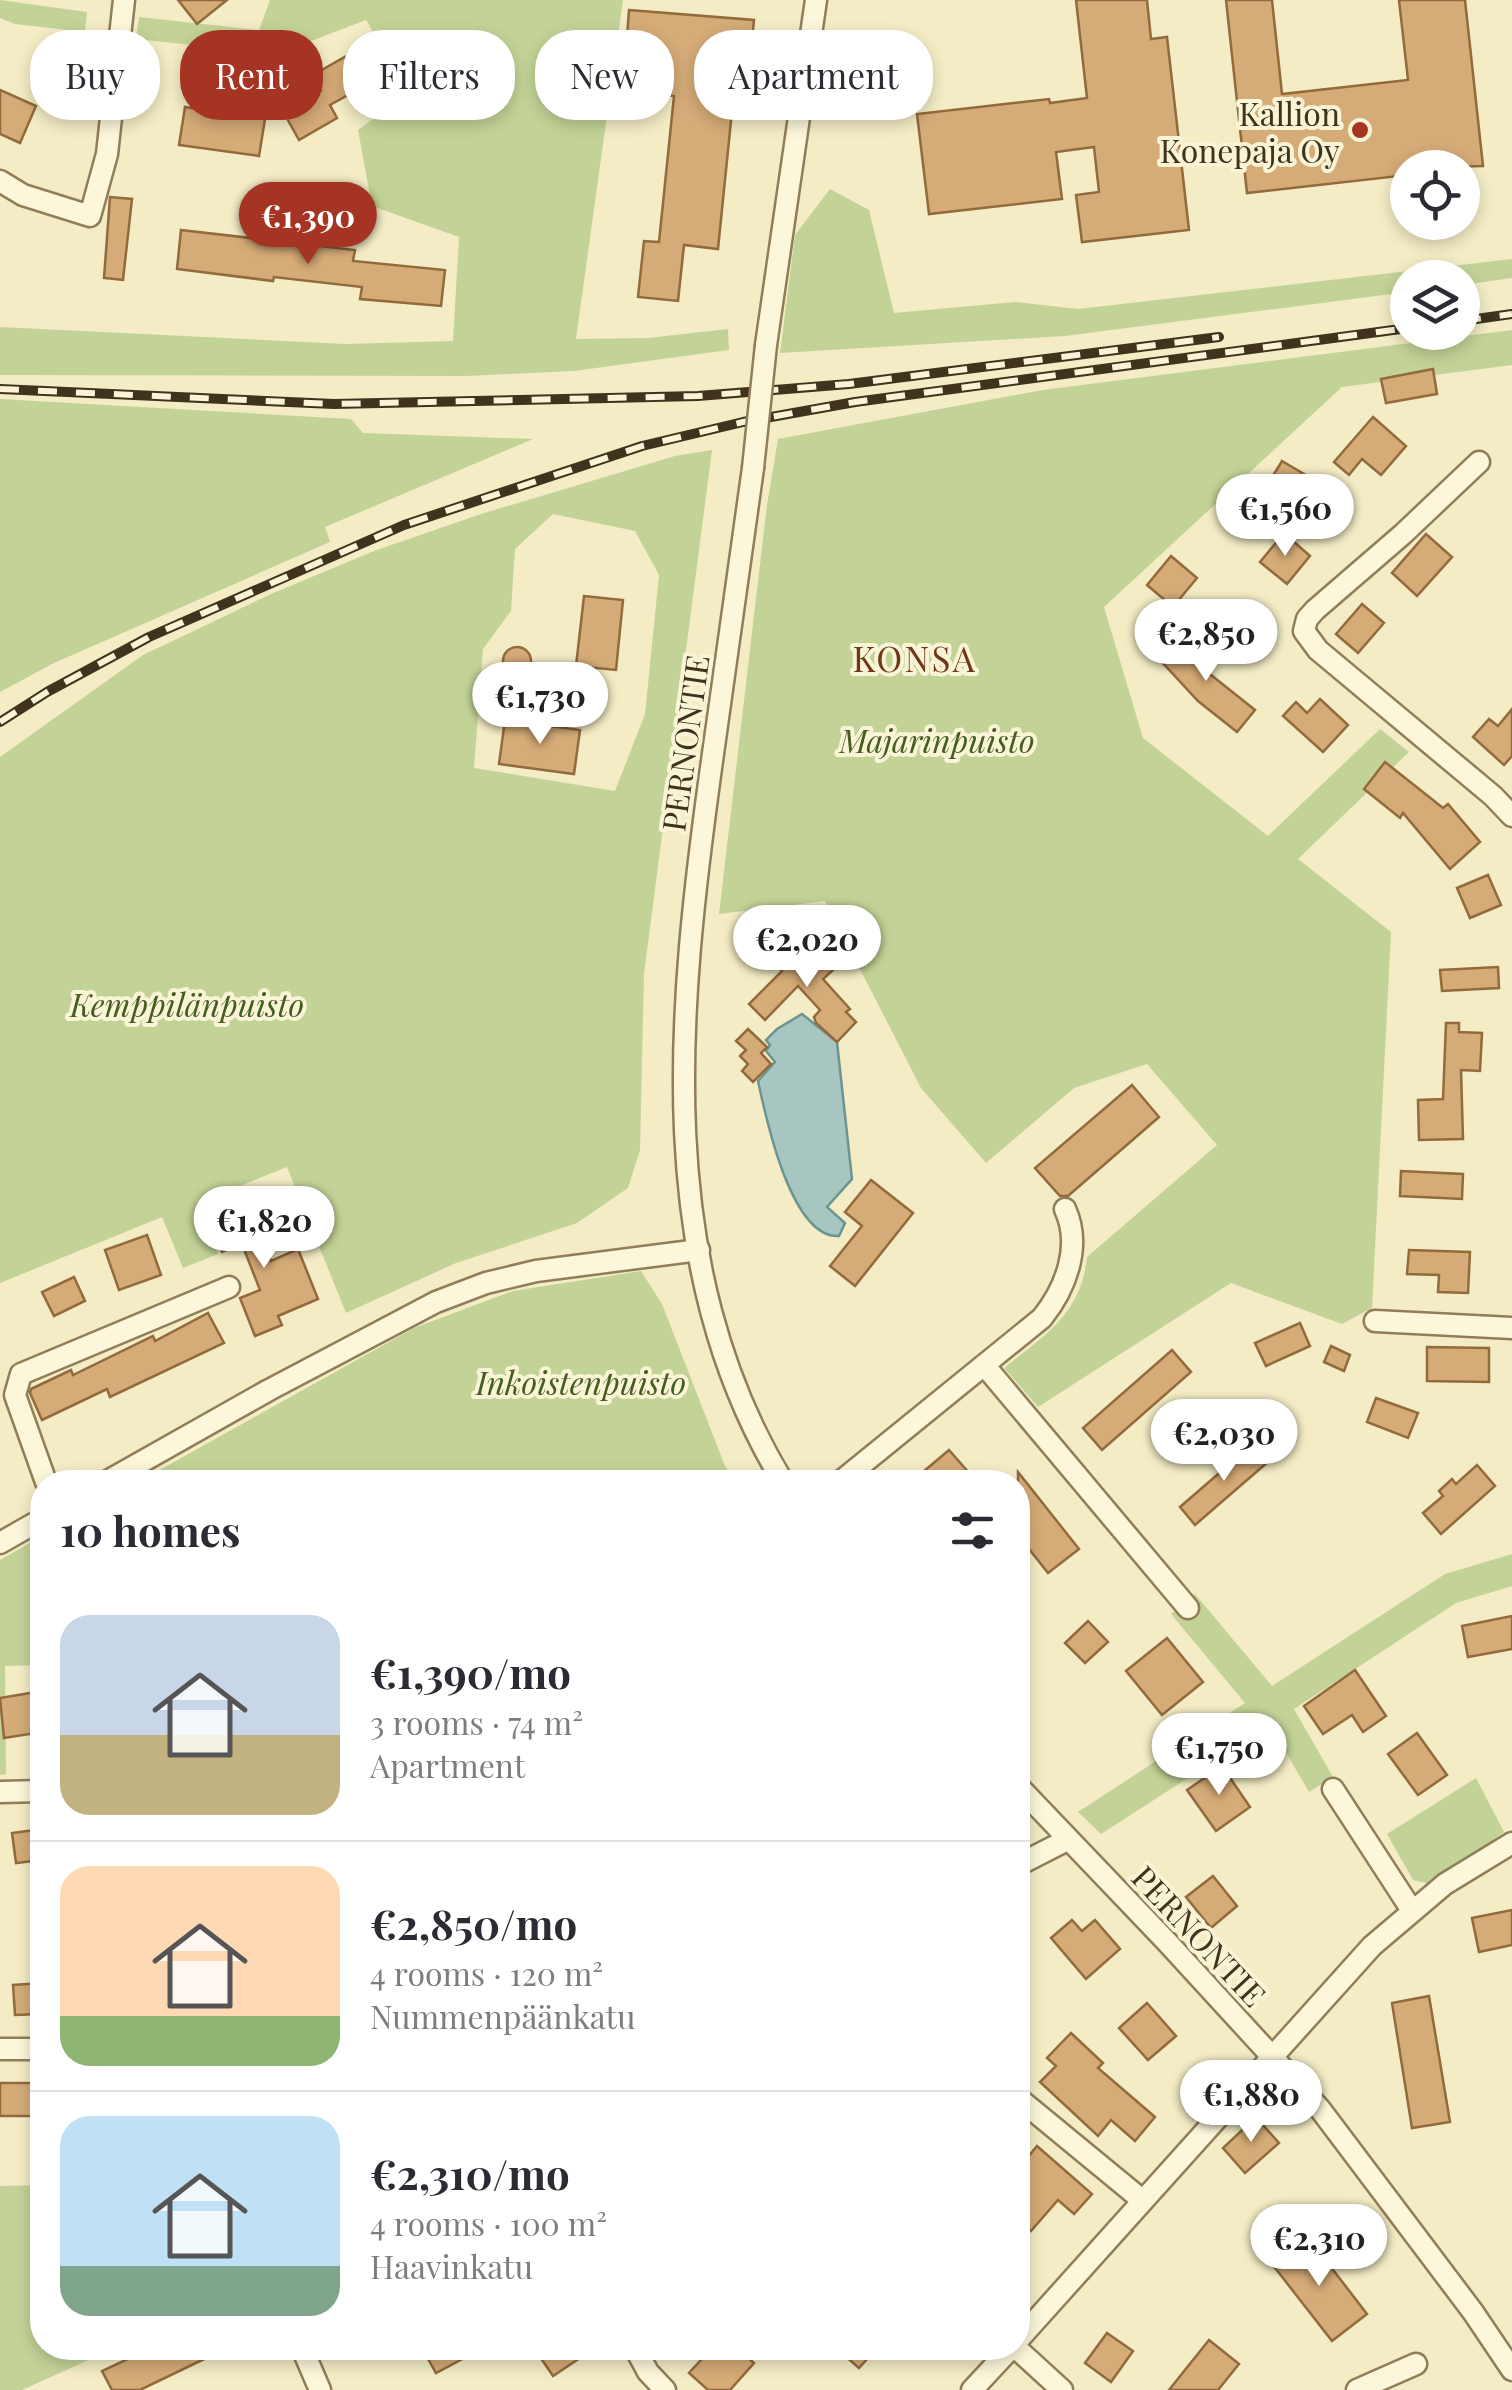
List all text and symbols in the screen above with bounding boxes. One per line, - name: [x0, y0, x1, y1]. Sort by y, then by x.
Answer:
- chip: Buy: [30, 30, 160, 120]
- chip: Rent: [180, 30, 323, 120]
- chip: Filters: [343, 30, 515, 120]
- chip: New: [535, 30, 674, 120]
- chip: Apartment: [694, 30, 933, 120]
- place label: Kallion Konepaja Oy: [1160, 91, 1340, 171]
- marker: Kallion Konepaja Oy: [1349, 119, 1371, 141]
- map controls: [1390, 150, 1480, 350]
- button: locate: [1390, 150, 1480, 240]
- pin: €1,390: [227, 182, 389, 267]
- text: €1,390: [261, 193, 355, 236]
- button: layers: [1390, 260, 1480, 350]
- pin: €1,560: [1204, 474, 1366, 559]
- text: €1,560: [1238, 485, 1332, 528]
- pin: €2,850: [1125, 599, 1287, 684]
- text: €2,850: [1156, 610, 1256, 653]
- district label: KONSA: [853, 634, 977, 681]
- street label: PERNONTIE: [650, 652, 718, 834]
- pin: €1,730: [459, 662, 621, 747]
- text: €1,730: [494, 673, 586, 716]
- park label: Majarinpuisto: [837, 718, 1035, 761]
- pin: €2,020: [726, 905, 888, 990]
- text: €2,020: [755, 916, 859, 959]
- park label: Kemppilänpuisto: [68, 982, 304, 1025]
- pin: €1,820: [183, 1186, 345, 1271]
- text: €1,820: [216, 1197, 312, 1240]
- park label: Inkoistenpuisto: [474, 1360, 686, 1403]
- pin: €2,030: [1143, 1399, 1305, 1484]
- text: €2,030: [1173, 1410, 1275, 1453]
- text: 10 homes: [60, 1502, 240, 1558]
- icon: filters: [945, 1503, 1000, 1558]
- text: €1,390/mo: [370, 1644, 571, 1700]
- icon: home: [140, 1655, 260, 1775]
- text: 3 rooms · 74 m²: [370, 1700, 583, 1743]
- pin: €1,750: [1138, 1713, 1300, 1798]
- text: €1,750: [1174, 1724, 1264, 1767]
- text: Apartment: [370, 1743, 525, 1786]
- street label: PERNONTIE: [1124, 1855, 1276, 2015]
- text: €2,850/mo: [370, 1895, 577, 1951]
- icon: home: [140, 1906, 260, 2026]
- text: 4 rooms · 120 m²: [370, 1951, 603, 1994]
- text: Nummenpäänkatu: [370, 1994, 636, 2037]
- pin: €1,880: [1170, 2060, 1332, 2145]
- text: €1,880: [1202, 2071, 1300, 2114]
- text: €2,310/mo: [370, 2145, 570, 2201]
- icon: home: [140, 2156, 260, 2276]
- text: 4 rooms · 100 m²: [370, 2201, 607, 2244]
- pin: €2,310: [1238, 2204, 1400, 2289]
- text: €2,310: [1272, 2215, 1366, 2258]
- text: Haavinkatu: [370, 2244, 533, 2287]

